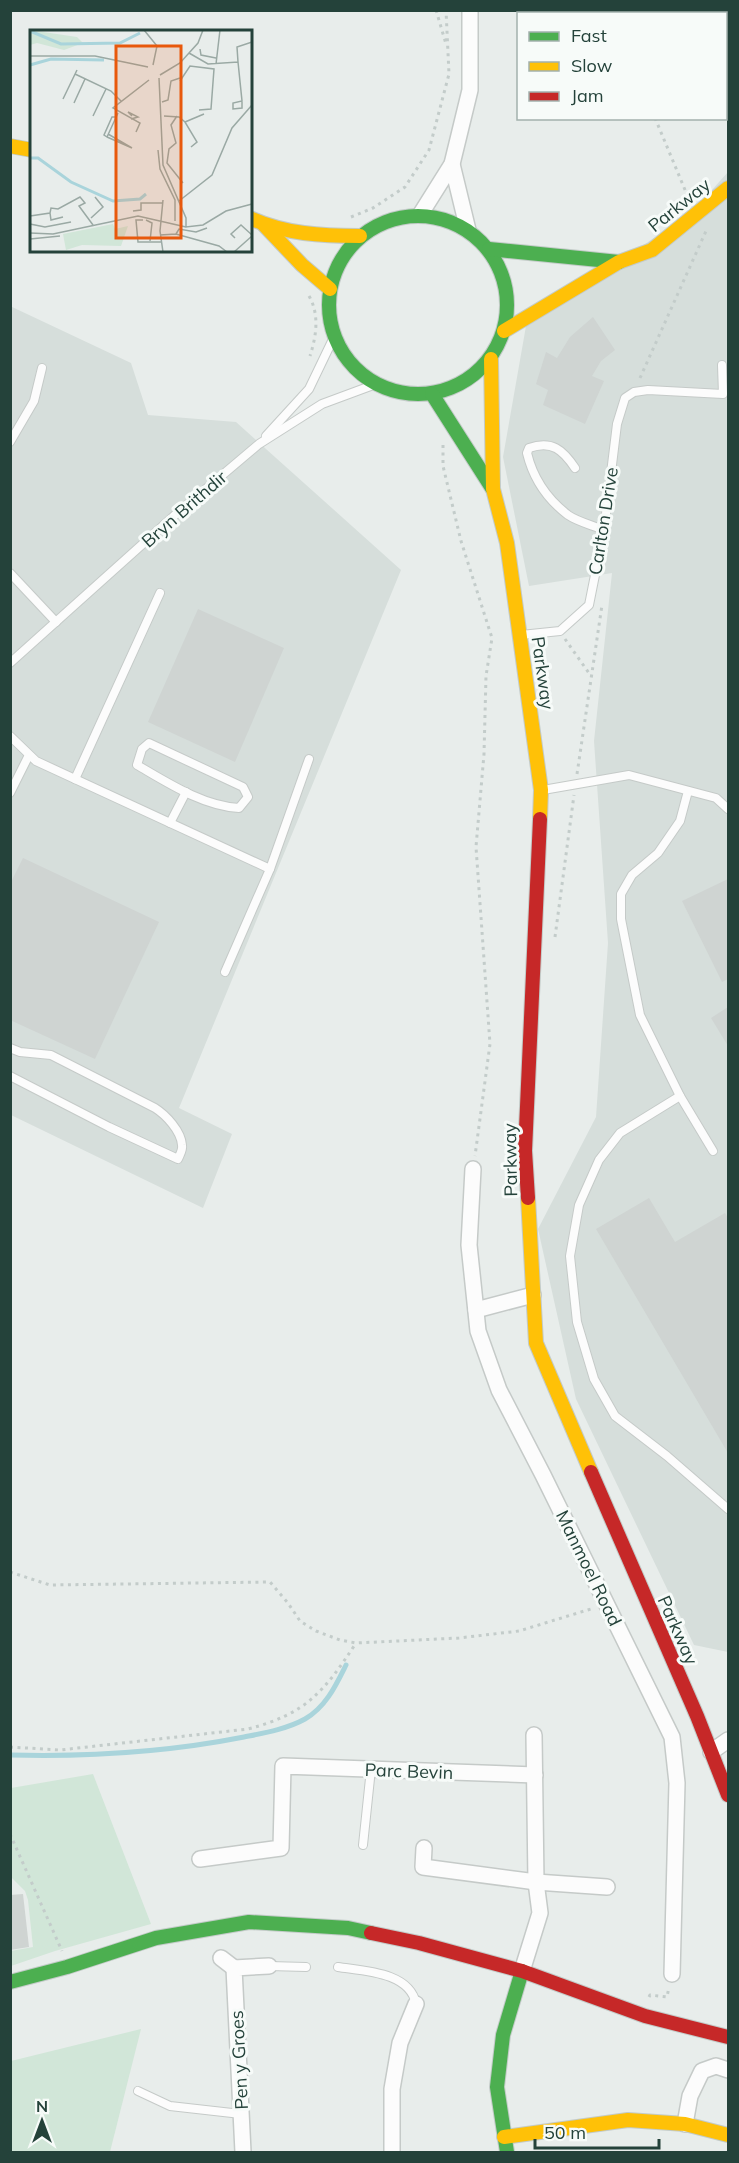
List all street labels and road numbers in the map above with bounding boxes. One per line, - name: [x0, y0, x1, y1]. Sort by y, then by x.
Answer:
- street label: Parkway: [643, 173, 715, 237]
- street label: Bryn Brithdir: [137, 465, 232, 552]
- street label: Carlton Drive: [583, 465, 623, 577]
- street label: Parkway: [527, 635, 560, 711]
- street label: Parkway: [498, 1123, 522, 1197]
- street label: Manmoel Road: [551, 1506, 627, 1630]
- street label: Parkway: [653, 1592, 704, 1669]
- street label: Parc Bevin: [364, 1758, 454, 1784]
- street label: Pen y Groes: [225, 2010, 253, 2110]

